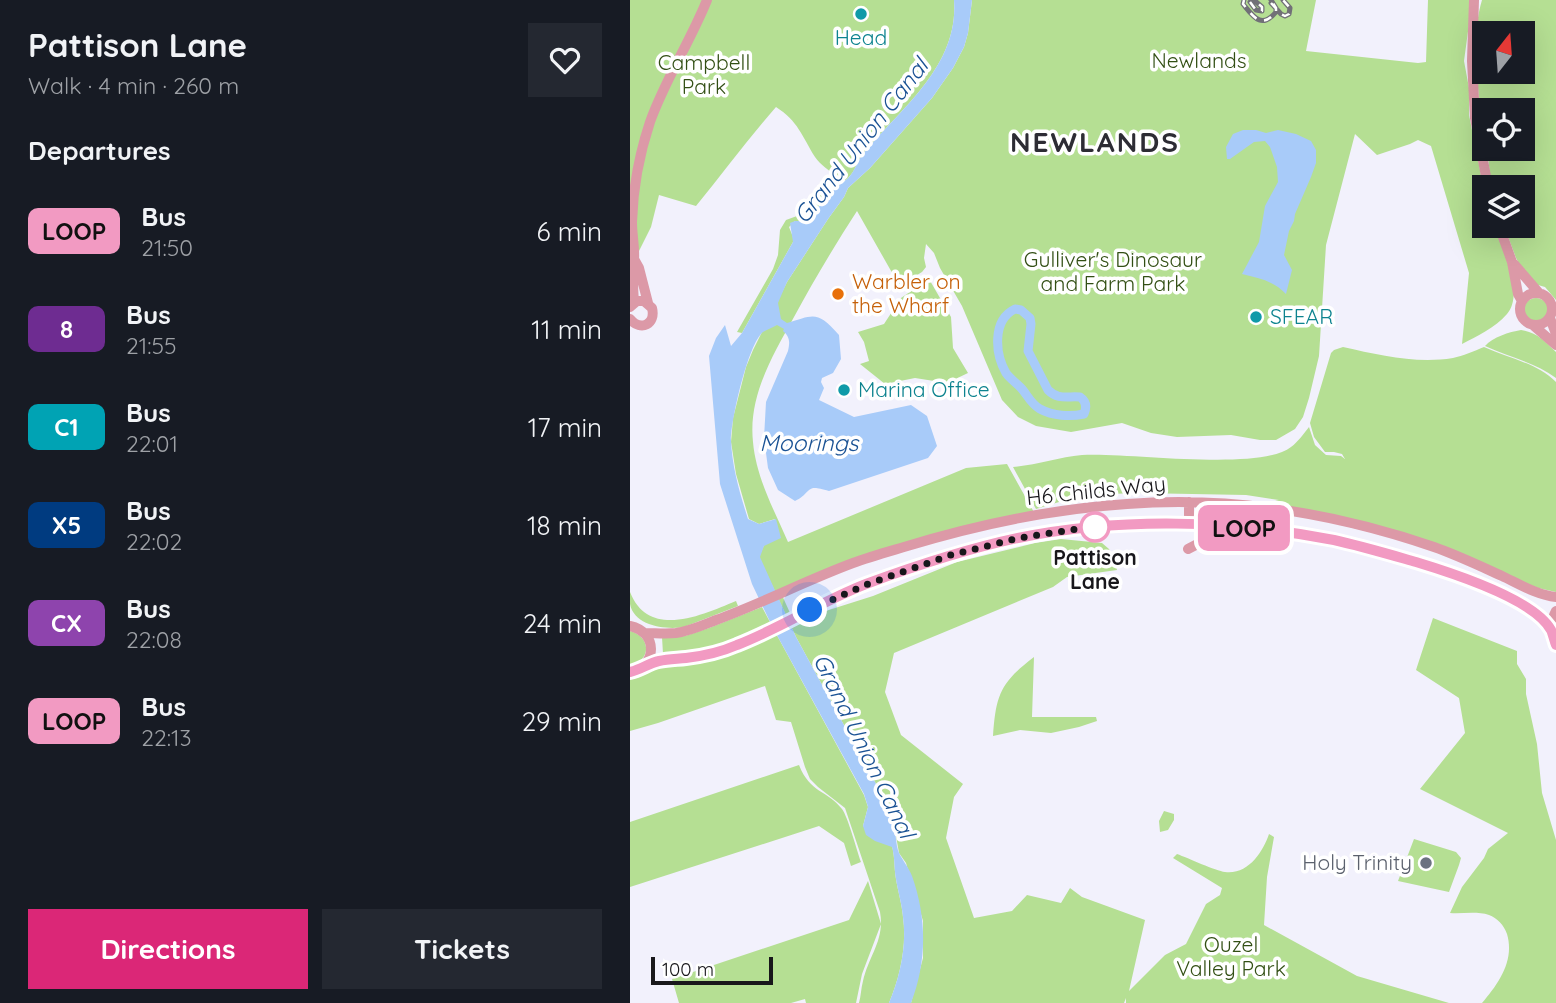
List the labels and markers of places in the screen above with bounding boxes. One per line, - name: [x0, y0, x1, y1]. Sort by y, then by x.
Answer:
- marker: Head: [853, 6, 869, 22]
- place label: Head: [835, 24, 887, 50]
- place label: Warbler on the Wharf: [852, 268, 961, 318]
- marker: Warbler on the Wharf: [830, 286, 846, 302]
- place label: SFEAR: [1270, 303, 1333, 329]
- marker: SFEAR: [1248, 309, 1264, 325]
- place label: Marina Office: [858, 376, 990, 402]
- marker: Marina Office: [836, 382, 852, 398]
- marker: Pattison Lane: [1080, 512, 1110, 542]
- place label: Pattison Lane: [1053, 544, 1137, 594]
- place label: Holy Trinity: [1302, 849, 1412, 875]
- marker: Holy Trinity: [1418, 855, 1434, 871]

